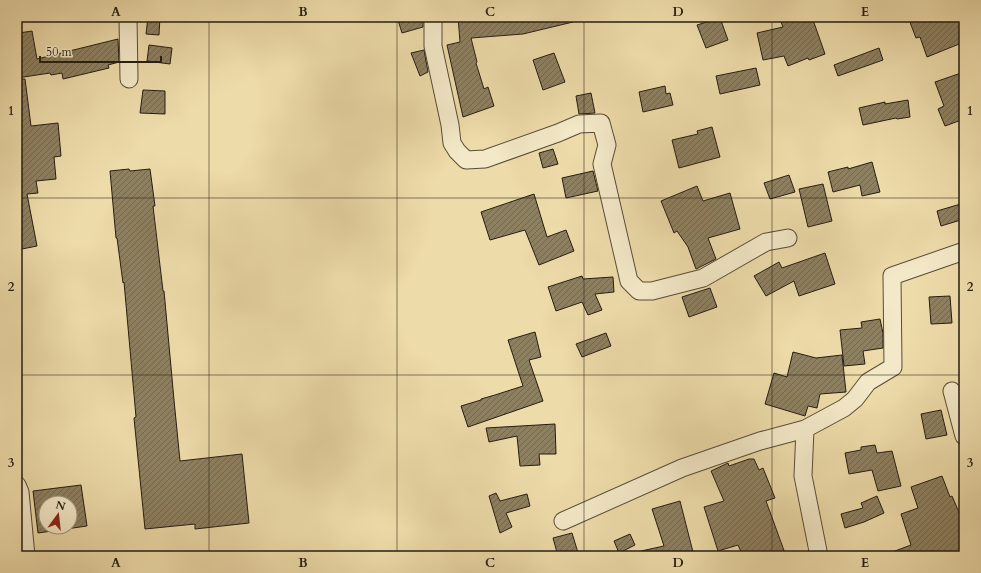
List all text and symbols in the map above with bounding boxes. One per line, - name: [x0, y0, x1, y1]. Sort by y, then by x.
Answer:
- text: A: [111, 3, 121, 21]
- text: B: [298, 3, 308, 21]
- text: C: [485, 3, 495, 21]
- text: D: [672, 3, 684, 21]
- text: E: [861, 3, 869, 21]
- scale bar: [40, 38, 161, 64]
- text: 50 m: [46, 44, 73, 60]
- text: 1: [8, 102, 14, 120]
- text: 1: [967, 102, 973, 120]
- text: 2: [8, 278, 15, 296]
- text: 2: [967, 278, 974, 296]
- text: 3: [8, 454, 15, 472]
- text: 3: [967, 454, 974, 472]
- north arrow: [38, 495, 78, 535]
- text: N: [54, 497, 67, 514]
- text: A: [111, 554, 121, 572]
- text: B: [298, 554, 308, 572]
- text: C: [485, 554, 495, 572]
- text: D: [672, 554, 684, 572]
- text: E: [861, 554, 869, 572]

